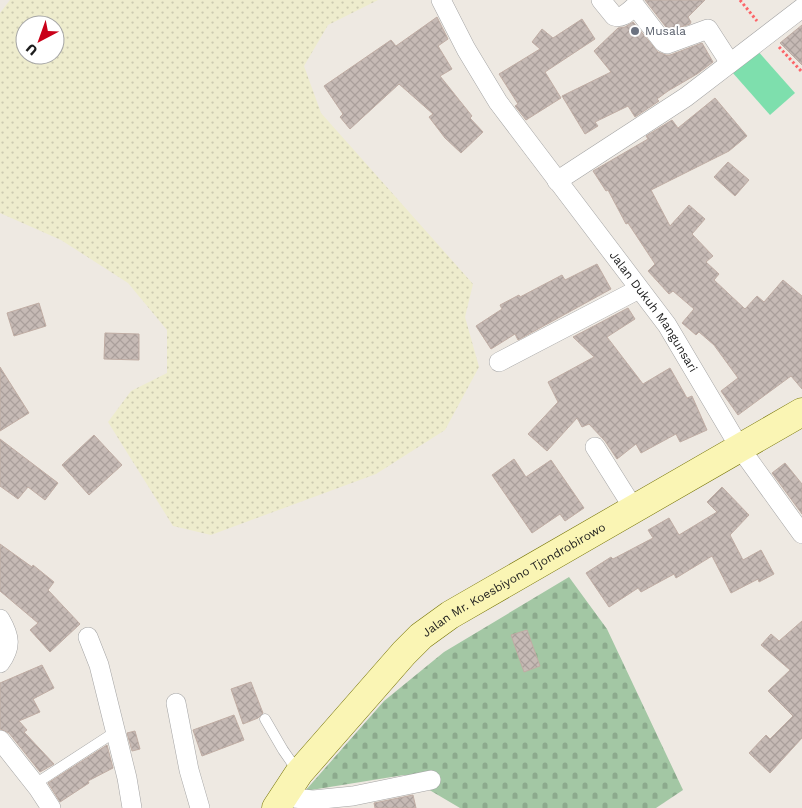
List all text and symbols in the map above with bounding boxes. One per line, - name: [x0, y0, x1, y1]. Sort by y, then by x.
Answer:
- north arrow: [15, 15, 65, 65]
- place label: Musala: [645, 24, 686, 38]
- marker: Musala: [629, 25, 641, 37]
- text: U: [22, 40, 40, 59]
- street label: Jalan Dukuh Mangunsari: [607, 248, 700, 374]
- street label: Jalan Mr. Koesbiyono Tjondrobirowo: [419, 520, 608, 640]

